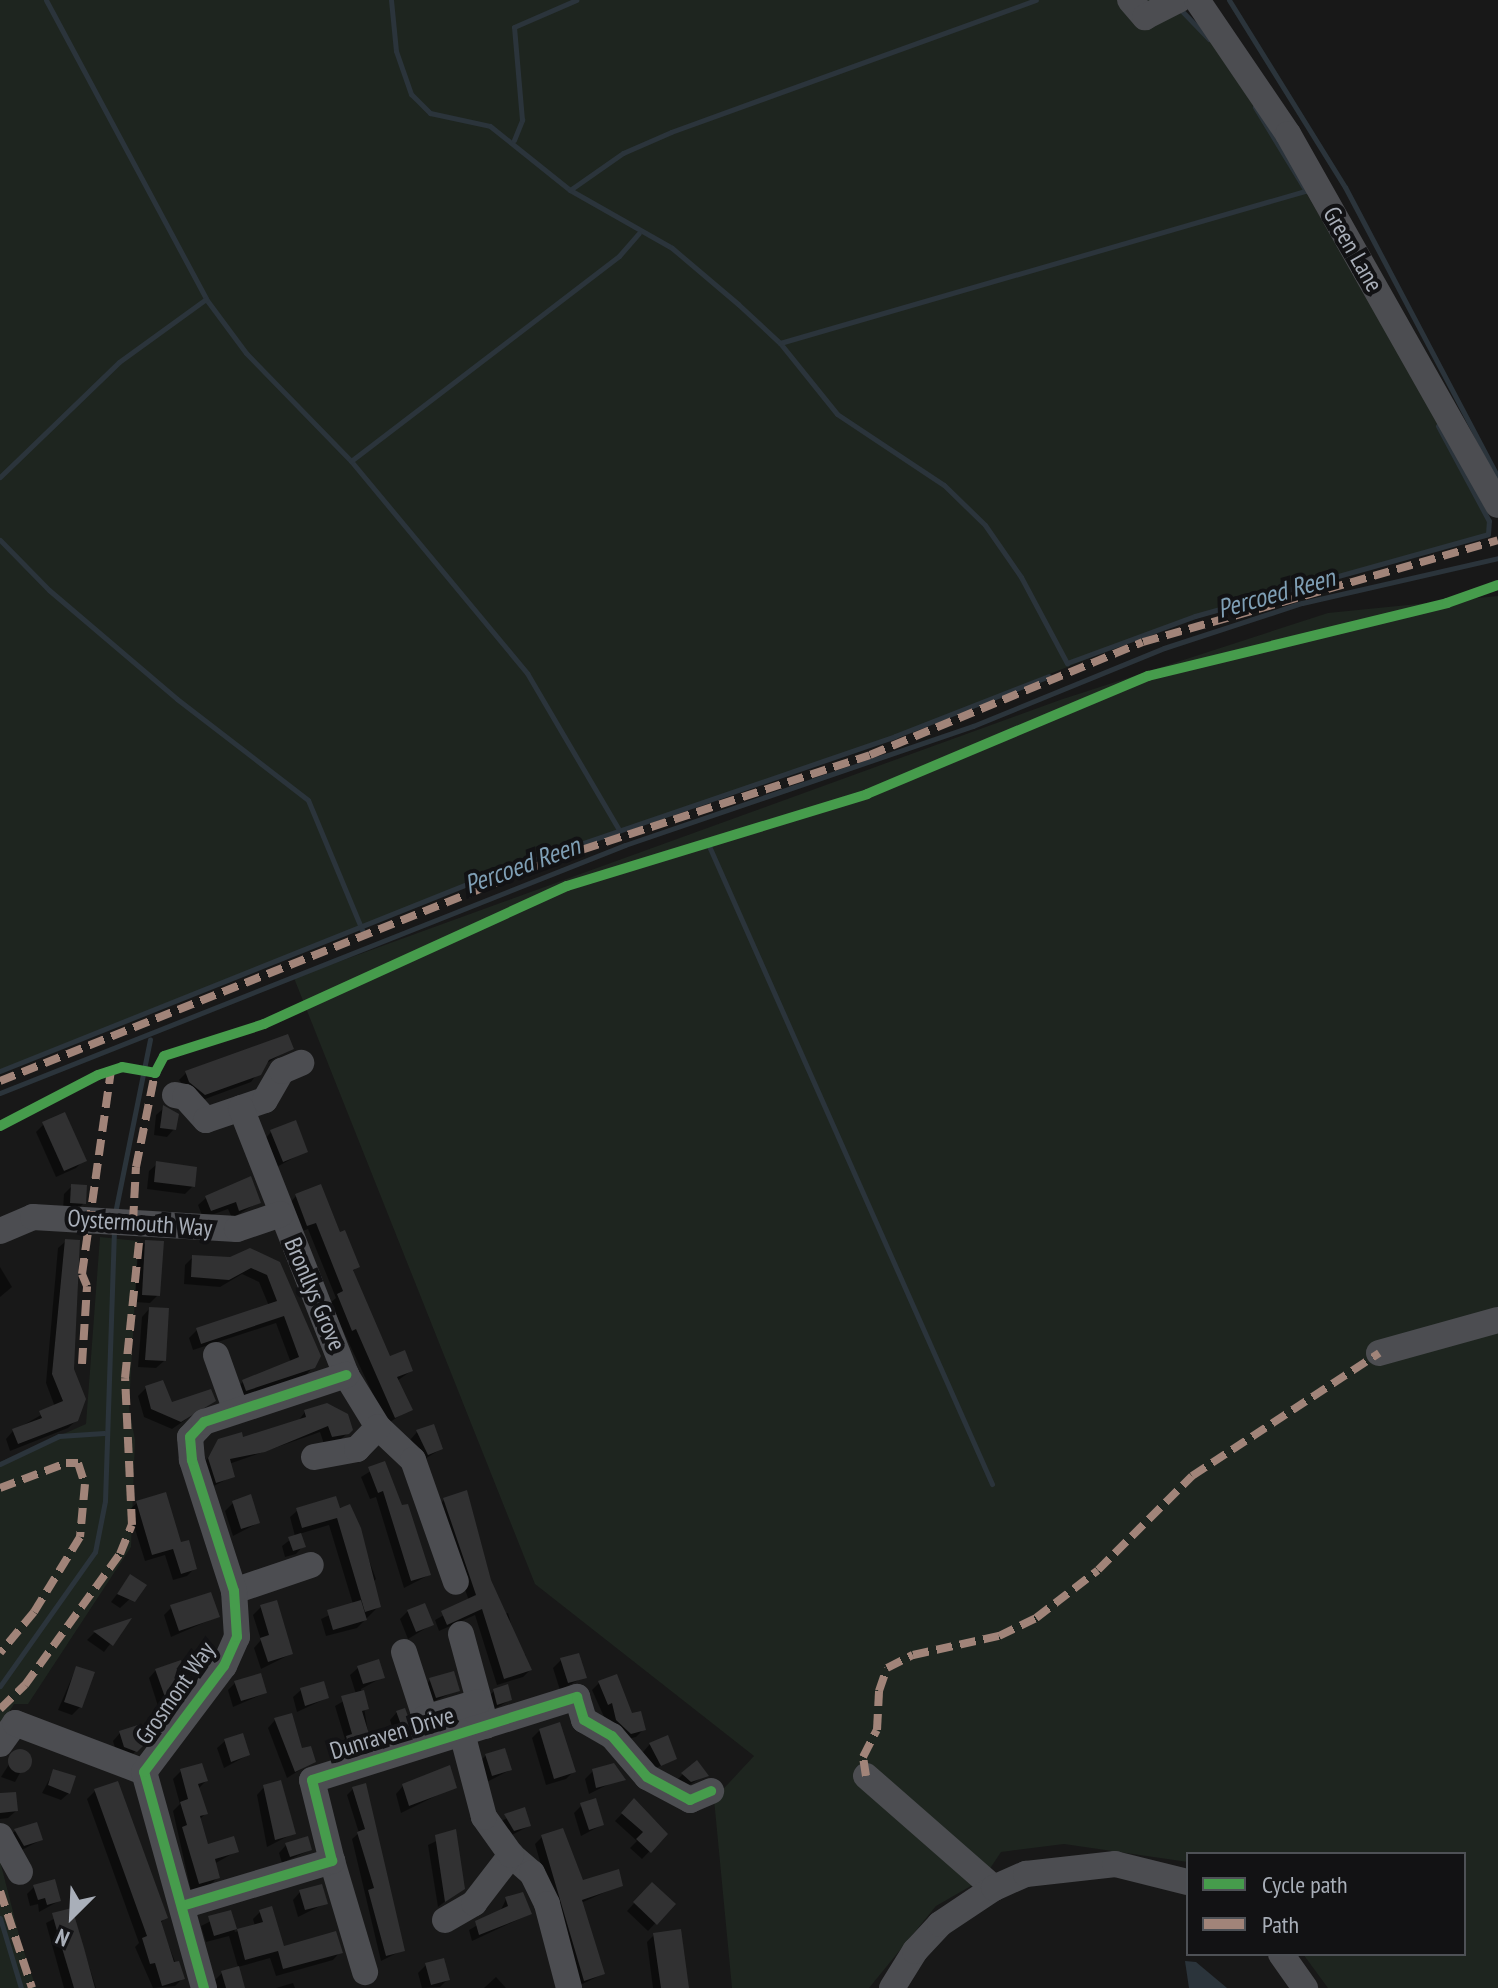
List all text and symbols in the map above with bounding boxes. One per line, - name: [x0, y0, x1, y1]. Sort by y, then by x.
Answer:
- street label: Green Lane: [1317, 201, 1389, 297]
- water label: Percoed Reen: [1214, 561, 1338, 625]
- water label: Percoed Reen: [460, 830, 584, 900]
- street label: Oystermouth Way: [66, 1204, 214, 1242]
- street label: Bronllys Grove: [278, 1233, 352, 1355]
- street label: Grosmont Way: [129, 1636, 221, 1750]
- street label: Dunraven Drive: [326, 1700, 458, 1766]
- legend: [1186, 1852, 1466, 1956]
- text: Cycle path: [1262, 1869, 1348, 1900]
- north arrow: [32, 1876, 112, 1956]
- text: Path: [1262, 1909, 1299, 1940]
- text: N: [51, 1923, 73, 1953]

